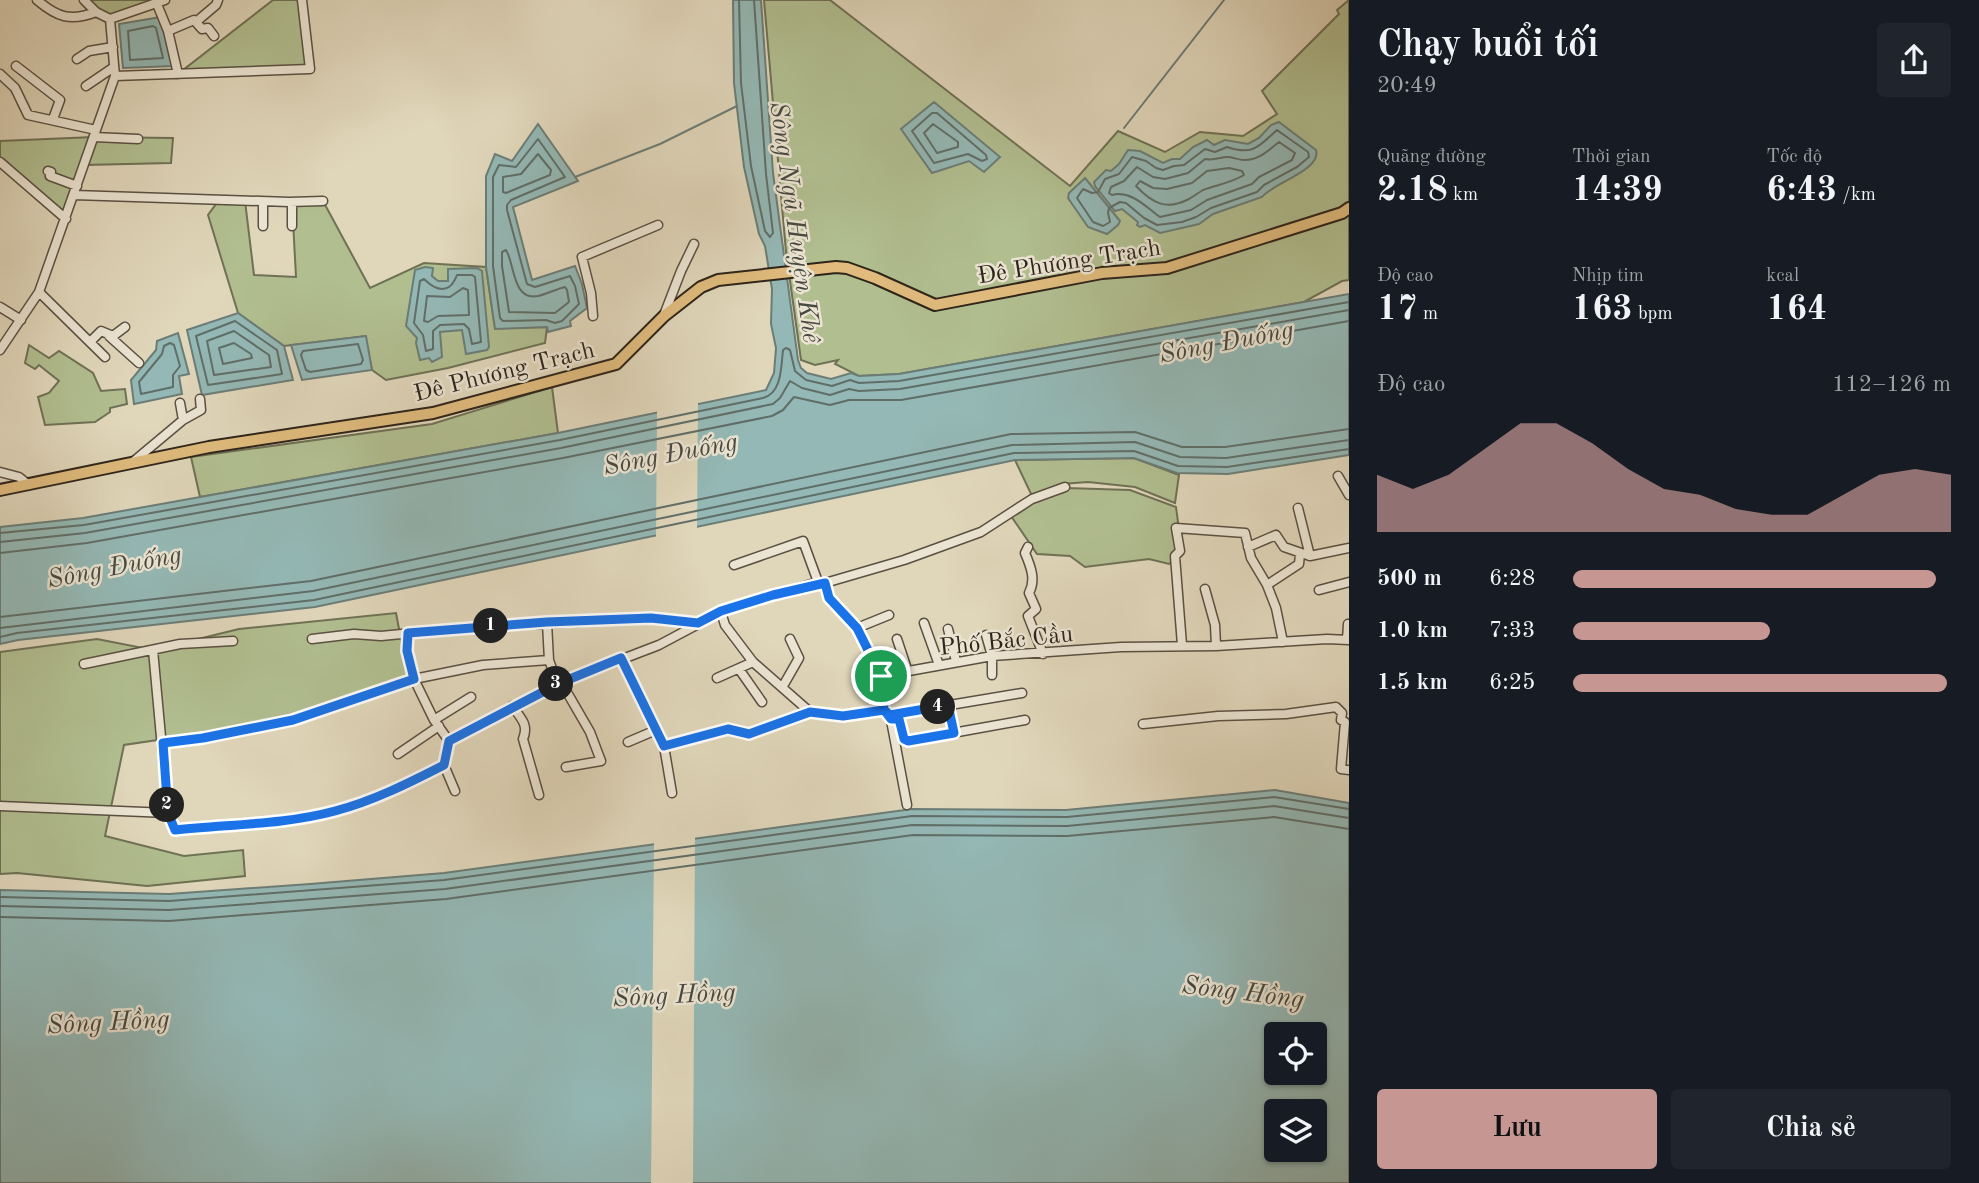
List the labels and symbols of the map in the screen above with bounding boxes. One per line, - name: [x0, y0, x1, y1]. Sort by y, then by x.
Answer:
- water label: Sông Ngũ Huyện Khê: [764, 100, 824, 346]
- street label: Đê Phương Trạch: [976, 237, 1163, 289]
- water label: Sông Đuống: [1157, 317, 1296, 369]
- street label: Đê Phương Trạch: [412, 339, 597, 407]
- water label: Sông Đuống: [601, 429, 740, 481]
- water label: Sông Đuống: [45, 542, 184, 594]
- pin: 1: [474, 608, 508, 644]
- street label: Phố Bắc Cầu: [938, 621, 1074, 661]
- pin: [851, 646, 911, 706]
- pin: 3: [538, 666, 574, 702]
- pin: 4: [920, 690, 956, 724]
- pin: 2: [150, 788, 184, 822]
- water label: Sông Hồng: [1180, 971, 1306, 1013]
- water label: Sông Hồng: [612, 978, 736, 1012]
- water label: Sông Hồng: [46, 1005, 170, 1039]

